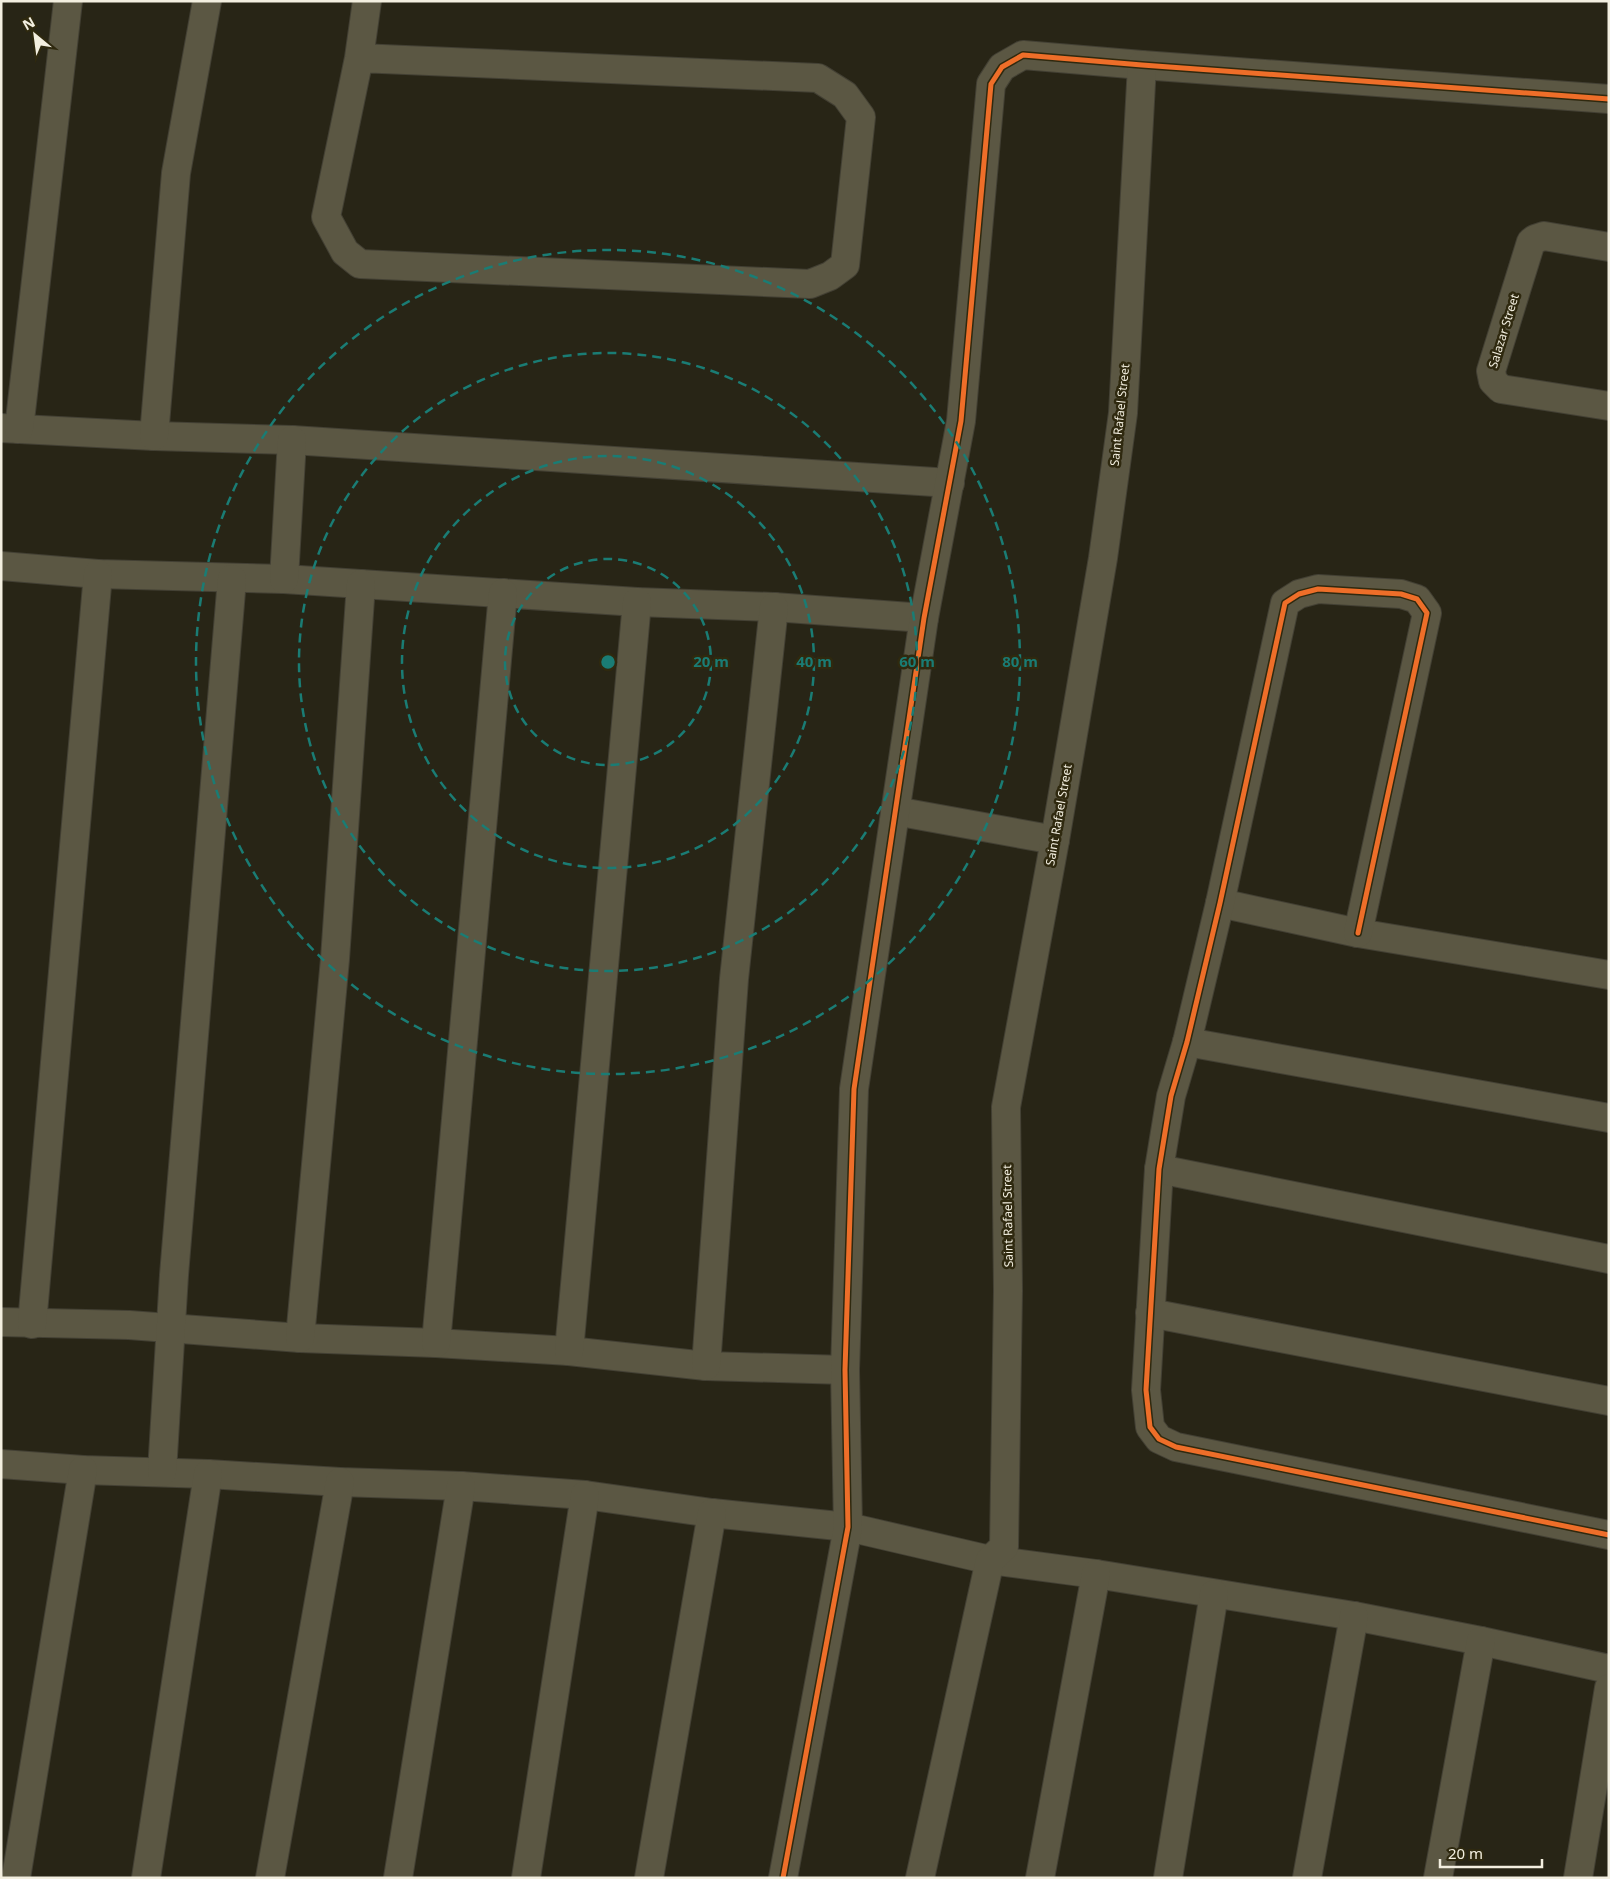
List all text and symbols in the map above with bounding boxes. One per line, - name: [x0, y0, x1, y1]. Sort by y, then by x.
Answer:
- north arrow: [10, 10, 60, 60]
- text: N: [19, 12, 38, 34]
- street label: Salazar Street: [1484, 291, 1523, 370]
- street label: Saint Rafael Street: [1106, 362, 1133, 467]
- text: 20 m: [693, 651, 729, 671]
- text: 40 m: [796, 651, 832, 671]
- text: 60 m: [899, 651, 935, 671]
- text: 80 m: [1002, 651, 1038, 671]
- centre of rings: [599, 653, 617, 671]
- street label: Saint Rafael Street: [1041, 762, 1076, 867]
- street label: Saint Rafael Street: [998, 1164, 1017, 1268]
- scale bar: [1440, 1836, 1542, 1868]
- text: 20 m: [1448, 1843, 1483, 1863]

